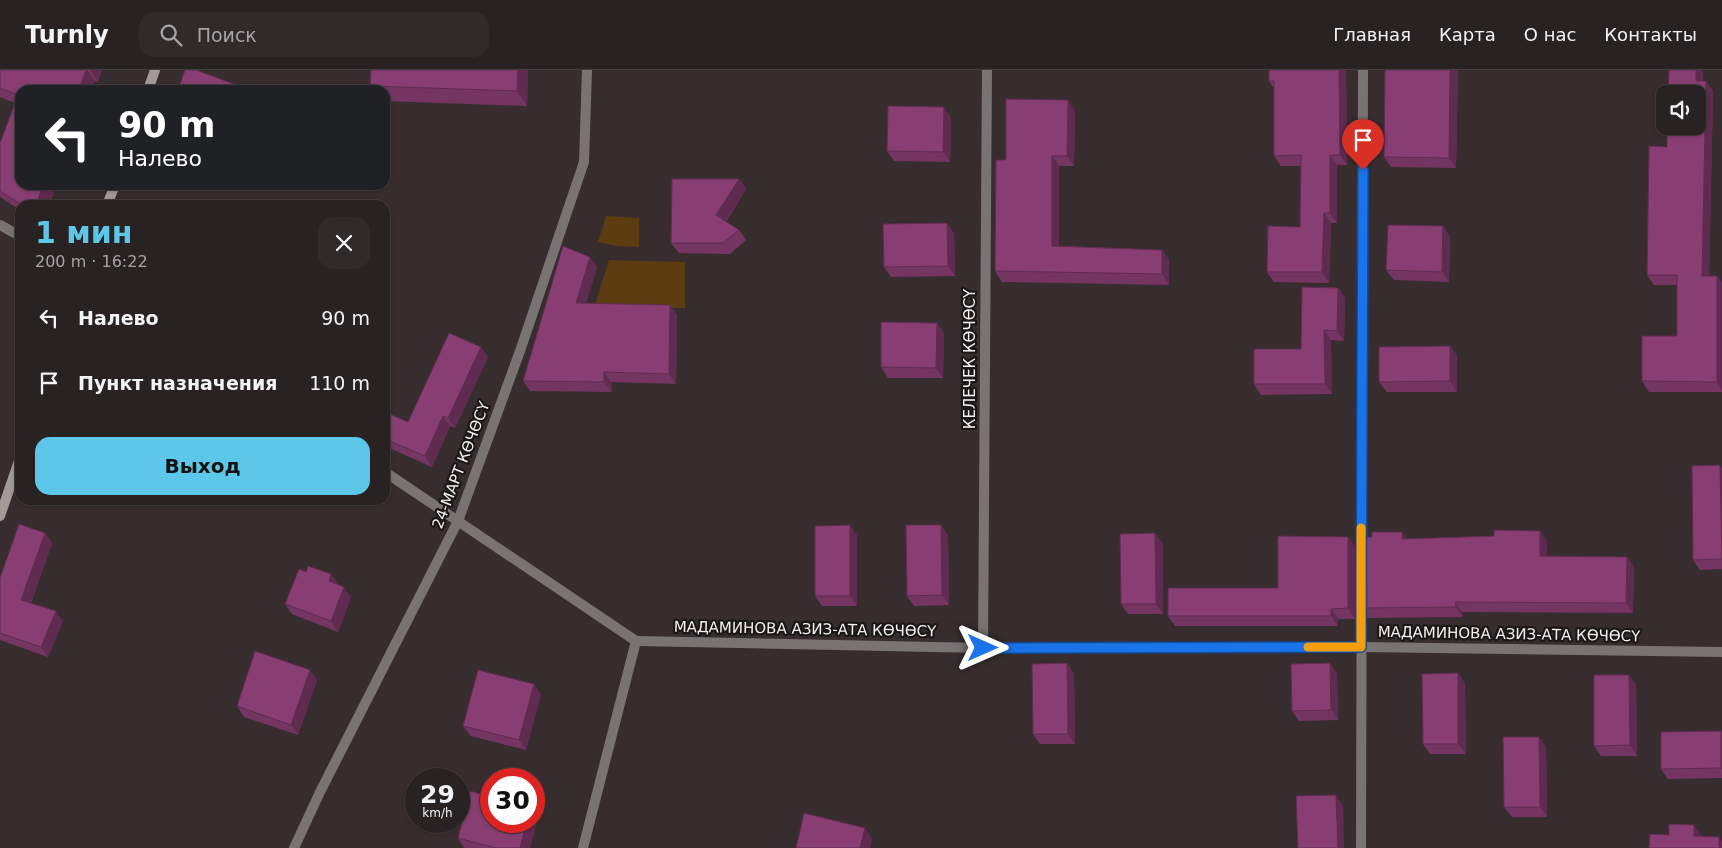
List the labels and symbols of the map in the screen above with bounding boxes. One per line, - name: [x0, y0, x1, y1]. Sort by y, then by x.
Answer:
- pin: [1342, 119, 1384, 170]
- street label: КЕЛЕЧЕК КӨЧӨСҮ: [961, 288, 979, 429]
- street label: 24-МАРТ КӨЧӨСҮ: [428, 398, 494, 531]
- street label: МАДАМИНОВА АЗИЗ-АТА КӨЧӨСҮ: [674, 618, 937, 640]
- position arrow: [956, 621, 1008, 673]
- street label: МАДАМИНОВА АЗИЗ-АТА КӨЧӨСҮ: [1378, 623, 1641, 645]
- speed limit sign: 30: [480, 768, 545, 833]

